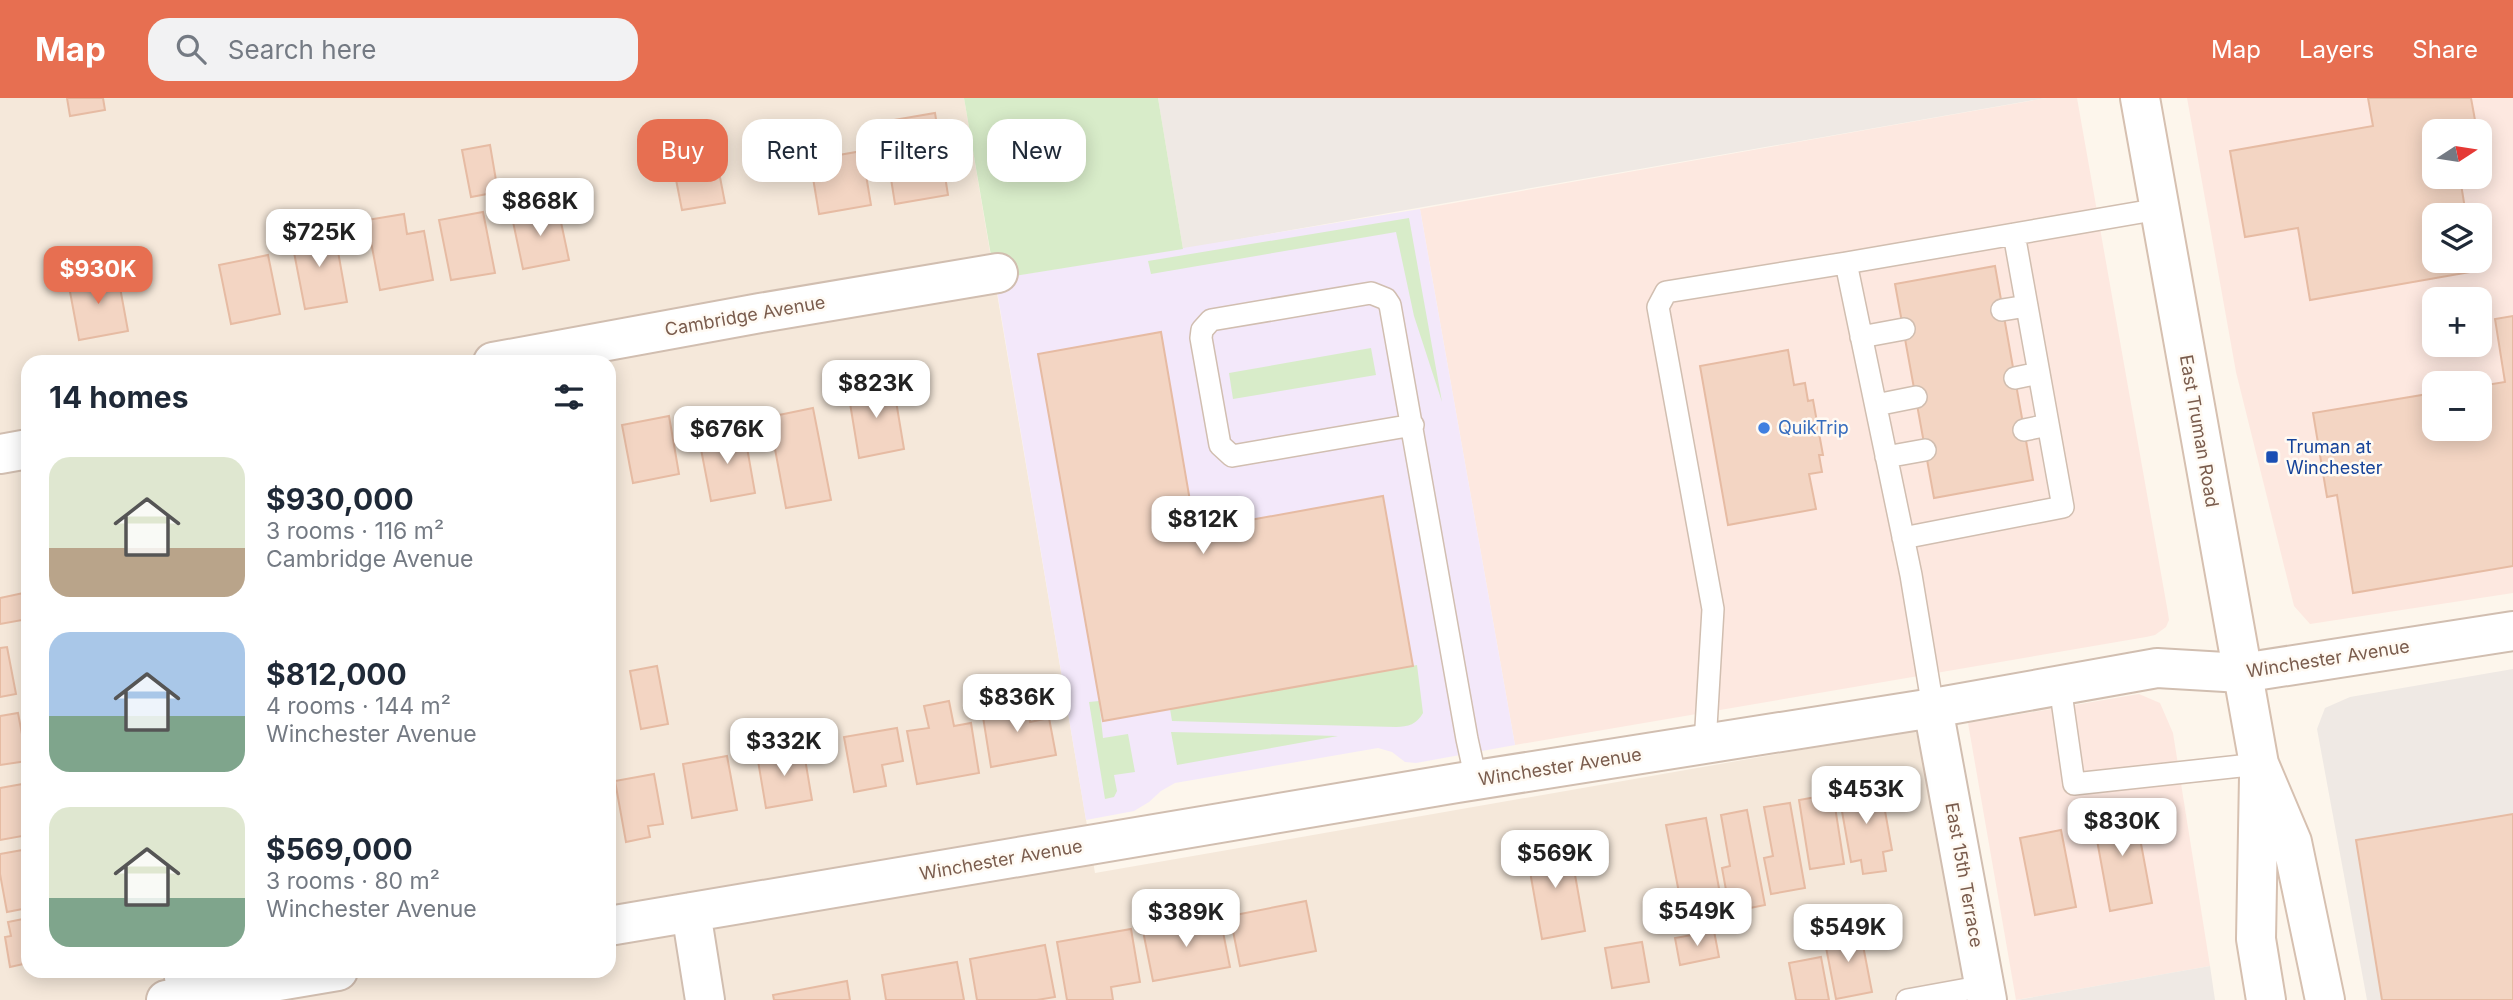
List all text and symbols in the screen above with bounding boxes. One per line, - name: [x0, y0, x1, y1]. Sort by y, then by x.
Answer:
- search box: [148, 18, 638, 81]
- text: Map: [35, 29, 106, 69]
- icon: search: [172, 30, 210, 68]
- text: Search here: [228, 34, 376, 65]
- text: Map: [2211, 35, 2261, 64]
- text: Layers: [2299, 35, 2374, 64]
- text: Share: [2412, 35, 2478, 64]
- chip: Buy: [637, 119, 728, 182]
- chip: Rent: [742, 119, 842, 182]
- chip: Filters: [856, 119, 973, 182]
- chip: New: [987, 119, 1086, 182]
- north arrow: [2422, 119, 2492, 189]
- map controls: [2422, 119, 2492, 441]
- pin: $868K: [491, 178, 589, 238]
- text: $868K: [502, 187, 578, 215]
- button: layers: [2422, 203, 2492, 273]
- pin: $725K: [270, 209, 368, 269]
- text: $725K: [282, 218, 356, 246]
- pin: $930K: [49, 246, 147, 306]
- text: $930K: [60, 255, 136, 283]
- button: +: [2422, 287, 2492, 357]
- street label: Cambridge Avenue: [663, 291, 827, 340]
- street label: East Truman Road: [2176, 353, 2223, 509]
- pin: $823K: [827, 360, 925, 420]
- text: $823K: [838, 369, 914, 397]
- button: −: [2422, 371, 2492, 441]
- icon: filters: [550, 378, 588, 416]
- text: 14 homes: [49, 379, 188, 415]
- pin: $676K: [678, 406, 776, 466]
- text: $676K: [690, 415, 764, 443]
- place label: QuikTrip: [1778, 417, 1849, 438]
- marker: QuikTrip: [1756, 420, 1772, 436]
- place label: Truman at Winchester: [2286, 436, 2383, 478]
- marker: Truman at Winchester: [2264, 449, 2280, 465]
- text: $930,000: [266, 481, 414, 517]
- icon: home: [105, 485, 189, 569]
- pin: $812K: [1154, 496, 1252, 556]
- text: $812K: [1168, 505, 1238, 533]
- text: 3 rooms · 116 m²: [266, 517, 444, 545]
- text: Cambridge Avenue: [266, 545, 473, 573]
- street label: Winchester Avenue: [2245, 635, 2411, 682]
- text: $812,000: [266, 656, 407, 692]
- icon: home: [105, 660, 189, 744]
- pin: $836K: [968, 674, 1066, 734]
- text: $836K: [979, 683, 1055, 711]
- text: 4 rooms · 144 m²: [266, 692, 451, 720]
- pin: $332K: [735, 718, 833, 778]
- text: Winchester Avenue: [266, 720, 477, 748]
- text: $332K: [746, 727, 822, 755]
- street label: Winchester Avenue: [1477, 743, 1643, 790]
- pin: $453K: [1817, 766, 1915, 826]
- text: $453K: [1828, 775, 1904, 803]
- pin: $830K: [2073, 798, 2171, 858]
- street label: East 15th Terrace: [1941, 801, 1988, 949]
- text: $830K: [2084, 807, 2160, 835]
- pin: $569K: [1506, 830, 1604, 890]
- text: $569,000: [266, 831, 413, 867]
- icon: home: [105, 835, 189, 919]
- street label: Winchester Avenue: [918, 835, 1084, 884]
- text: $569K: [1517, 839, 1593, 867]
- text: 3 rooms · 80 m²: [266, 867, 440, 895]
- pin: $549K: [1648, 888, 1746, 948]
- pin: $389K: [1137, 890, 1235, 949]
- text: Winchester Avenue: [266, 895, 477, 923]
- text: $549K: [1659, 897, 1735, 925]
- text: $389K: [1148, 898, 1224, 926]
- pin: $549K: [1799, 904, 1897, 964]
- text: $549K: [1810, 913, 1886, 941]

